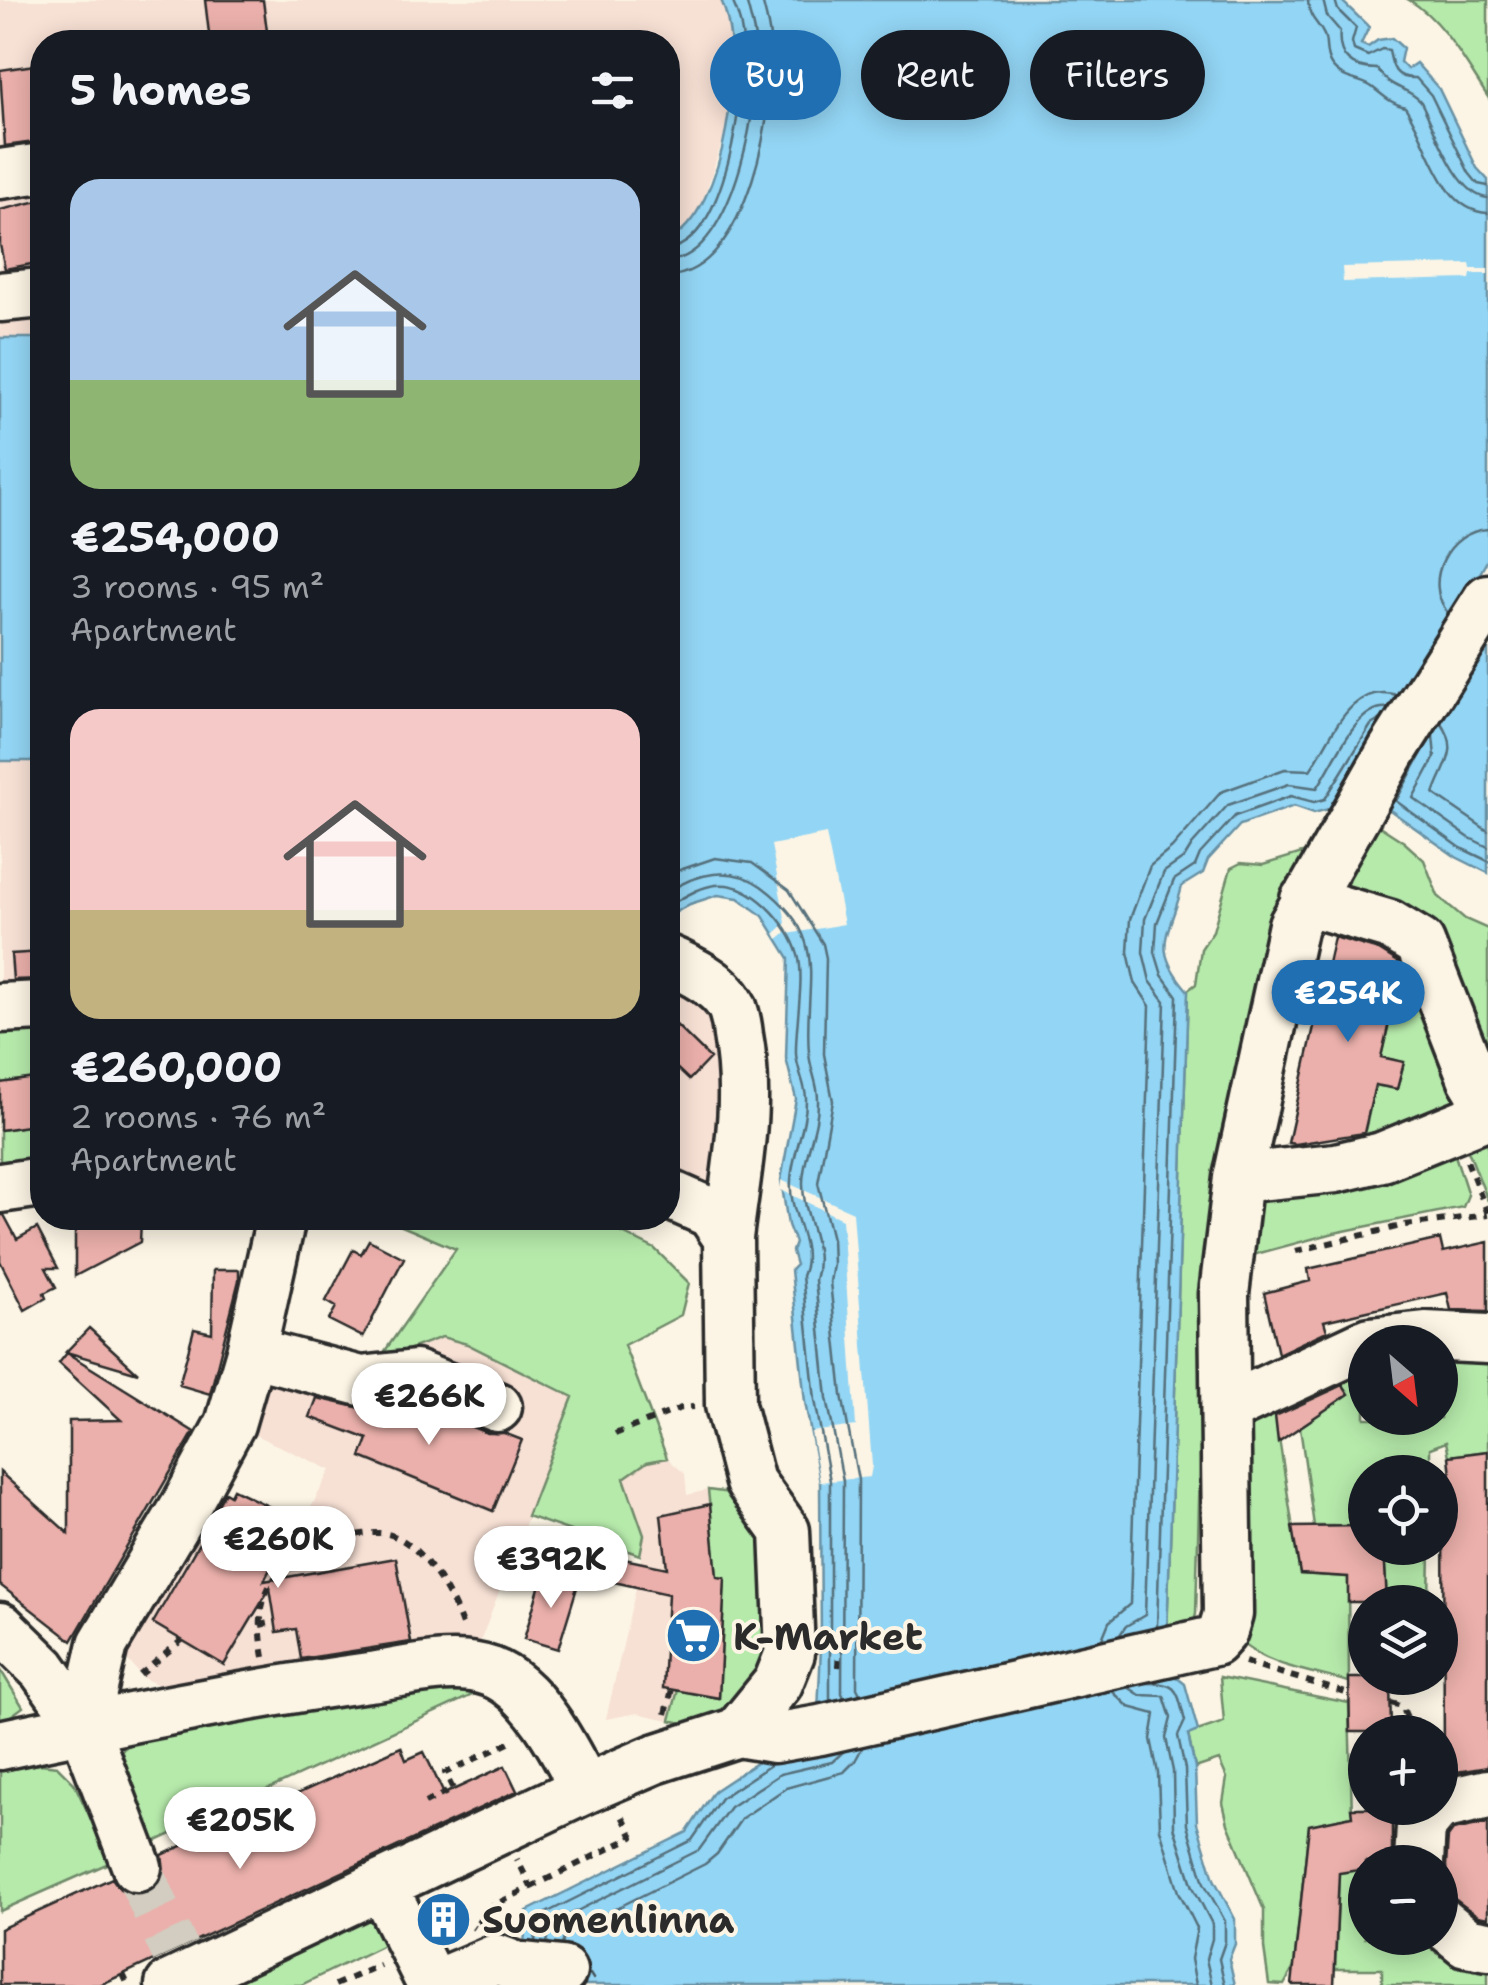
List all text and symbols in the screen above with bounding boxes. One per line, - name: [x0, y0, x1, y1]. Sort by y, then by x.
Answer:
- chip: Buy: [710, 30, 841, 120]
- chip: Rent: [861, 30, 1010, 120]
- chip: Filters: [1030, 30, 1205, 120]
- text: 5 homes: [70, 62, 251, 118]
- icon: filters: [585, 63, 640, 118]
- icon: home: [265, 244, 445, 424]
- text: €254,000: [70, 509, 280, 565]
- text: 3 rooms · 95 m²: [70, 565, 324, 608]
- text: Apartment: [70, 608, 237, 651]
- icon: home: [265, 774, 445, 954]
- pin: €254K: [1278, 960, 1418, 1045]
- text: €254K: [1294, 971, 1402, 1014]
- text: €260,000: [70, 1039, 282, 1095]
- text: 2 rooms · 76 m²: [70, 1095, 326, 1138]
- text: Apartment: [70, 1138, 237, 1181]
- north arrow: [1348, 1325, 1458, 1435]
- map controls: [1348, 1325, 1458, 1955]
- pin: €266K: [359, 1363, 499, 1448]
- text: €266K: [373, 1374, 485, 1417]
- button: locate: [1348, 1455, 1458, 1565]
- pin: €260K: [208, 1506, 348, 1591]
- text: €260K: [223, 1517, 333, 1560]
- pin: €392K: [481, 1526, 621, 1611]
- text: €392K: [496, 1537, 606, 1580]
- button: layers: [1348, 1585, 1458, 1695]
- supermarket icon: K-Market: [664, 1606, 724, 1666]
- place label: K-Market: [733, 1611, 923, 1662]
- button: +: [1348, 1715, 1458, 1825]
- pin: €205K: [170, 1787, 310, 1872]
- text: €205K: [186, 1798, 294, 1841]
- button: −: [1348, 1845, 1458, 1955]
- building icon: Suomenlinna: [413, 1889, 473, 1949]
- place label: Suomenlinna: [482, 1894, 735, 1945]

